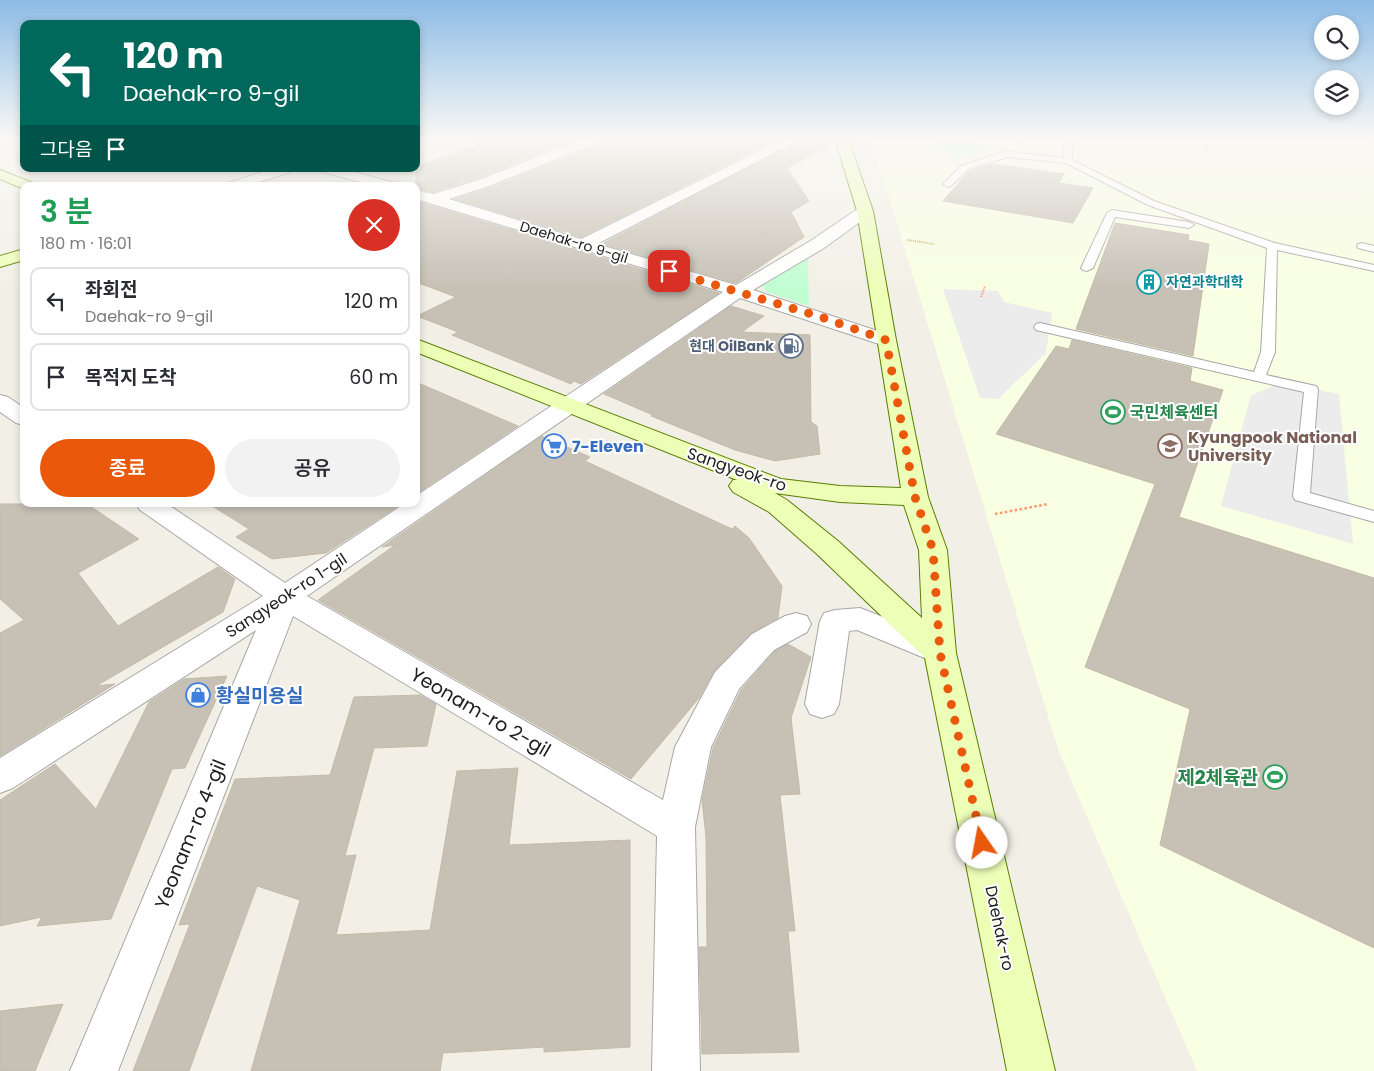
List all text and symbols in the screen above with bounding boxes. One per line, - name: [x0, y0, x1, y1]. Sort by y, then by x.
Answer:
- map controls: [1314, 15, 1359, 115]
- button: search: [1314, 15, 1359, 60]
- text: 120 m: [123, 31, 223, 80]
- icon: left: [40, 40, 105, 105]
- button: layers: [1314, 70, 1359, 115]
- text: Daehak-ro 9-gil: [123, 78, 299, 109]
- icon: arrive: [102, 135, 130, 163]
- text: 그다음: [40, 136, 92, 163]
- text: 3 분: [40, 190, 93, 233]
- button: close: [348, 199, 400, 251]
- street label: Daehak-ro 9-gil: [517, 216, 631, 268]
- text: 180 m · 16:01: [40, 232, 132, 255]
- pin: [648, 250, 690, 292]
- icon: arrive: [655, 257, 683, 285]
- building icon: 자연과학대학: [1136, 269, 1162, 295]
- place label: 자연과학대학: [1166, 272, 1243, 292]
- text: 좌회전: [85, 276, 137, 303]
- icon: left: [42, 287, 70, 315]
- text: 120 m: [344, 288, 398, 315]
- text: Daehak-ro 9-gil: [85, 305, 213, 328]
- fuel station icon: 현대 OilBank: [778, 333, 804, 359]
- place label: 현대 OilBank: [689, 336, 774, 356]
- icon: arrive: [42, 363, 70, 391]
- text: 목적지 도착: [85, 364, 176, 391]
- text: 60 m: [349, 364, 398, 391]
- sports icon: 국민체육센터: [1100, 399, 1126, 425]
- place label: 국민체육센터: [1130, 401, 1218, 424]
- place label: Kyungpook National University: [1188, 426, 1357, 467]
- supermarket icon: 7-Eleven: [541, 433, 567, 459]
- school or university icon: Kyungpook National University: [1157, 433, 1183, 459]
- place label: 7-Eleven: [572, 435, 644, 458]
- button: 종료: [40, 439, 215, 497]
- button: 공유: [225, 439, 400, 497]
- street label: Sangyeok-ro: [684, 442, 790, 497]
- street label: Sangyeok-ro 1-gil: [221, 547, 351, 643]
- street label: Yeonam-ro 2-gil: [406, 661, 556, 764]
- shop icon: 황실미용실: [185, 682, 211, 708]
- place label: 황실미용실: [216, 682, 303, 709]
- street label: Yeonam-ro 4-gil: [148, 755, 233, 913]
- place label: 제2체육관: [1177, 764, 1259, 791]
- sports icon: 제2체육관: [1262, 764, 1288, 790]
- position arrow: [955, 816, 1007, 868]
- street label: Daehak-ro: [979, 883, 1020, 973]

